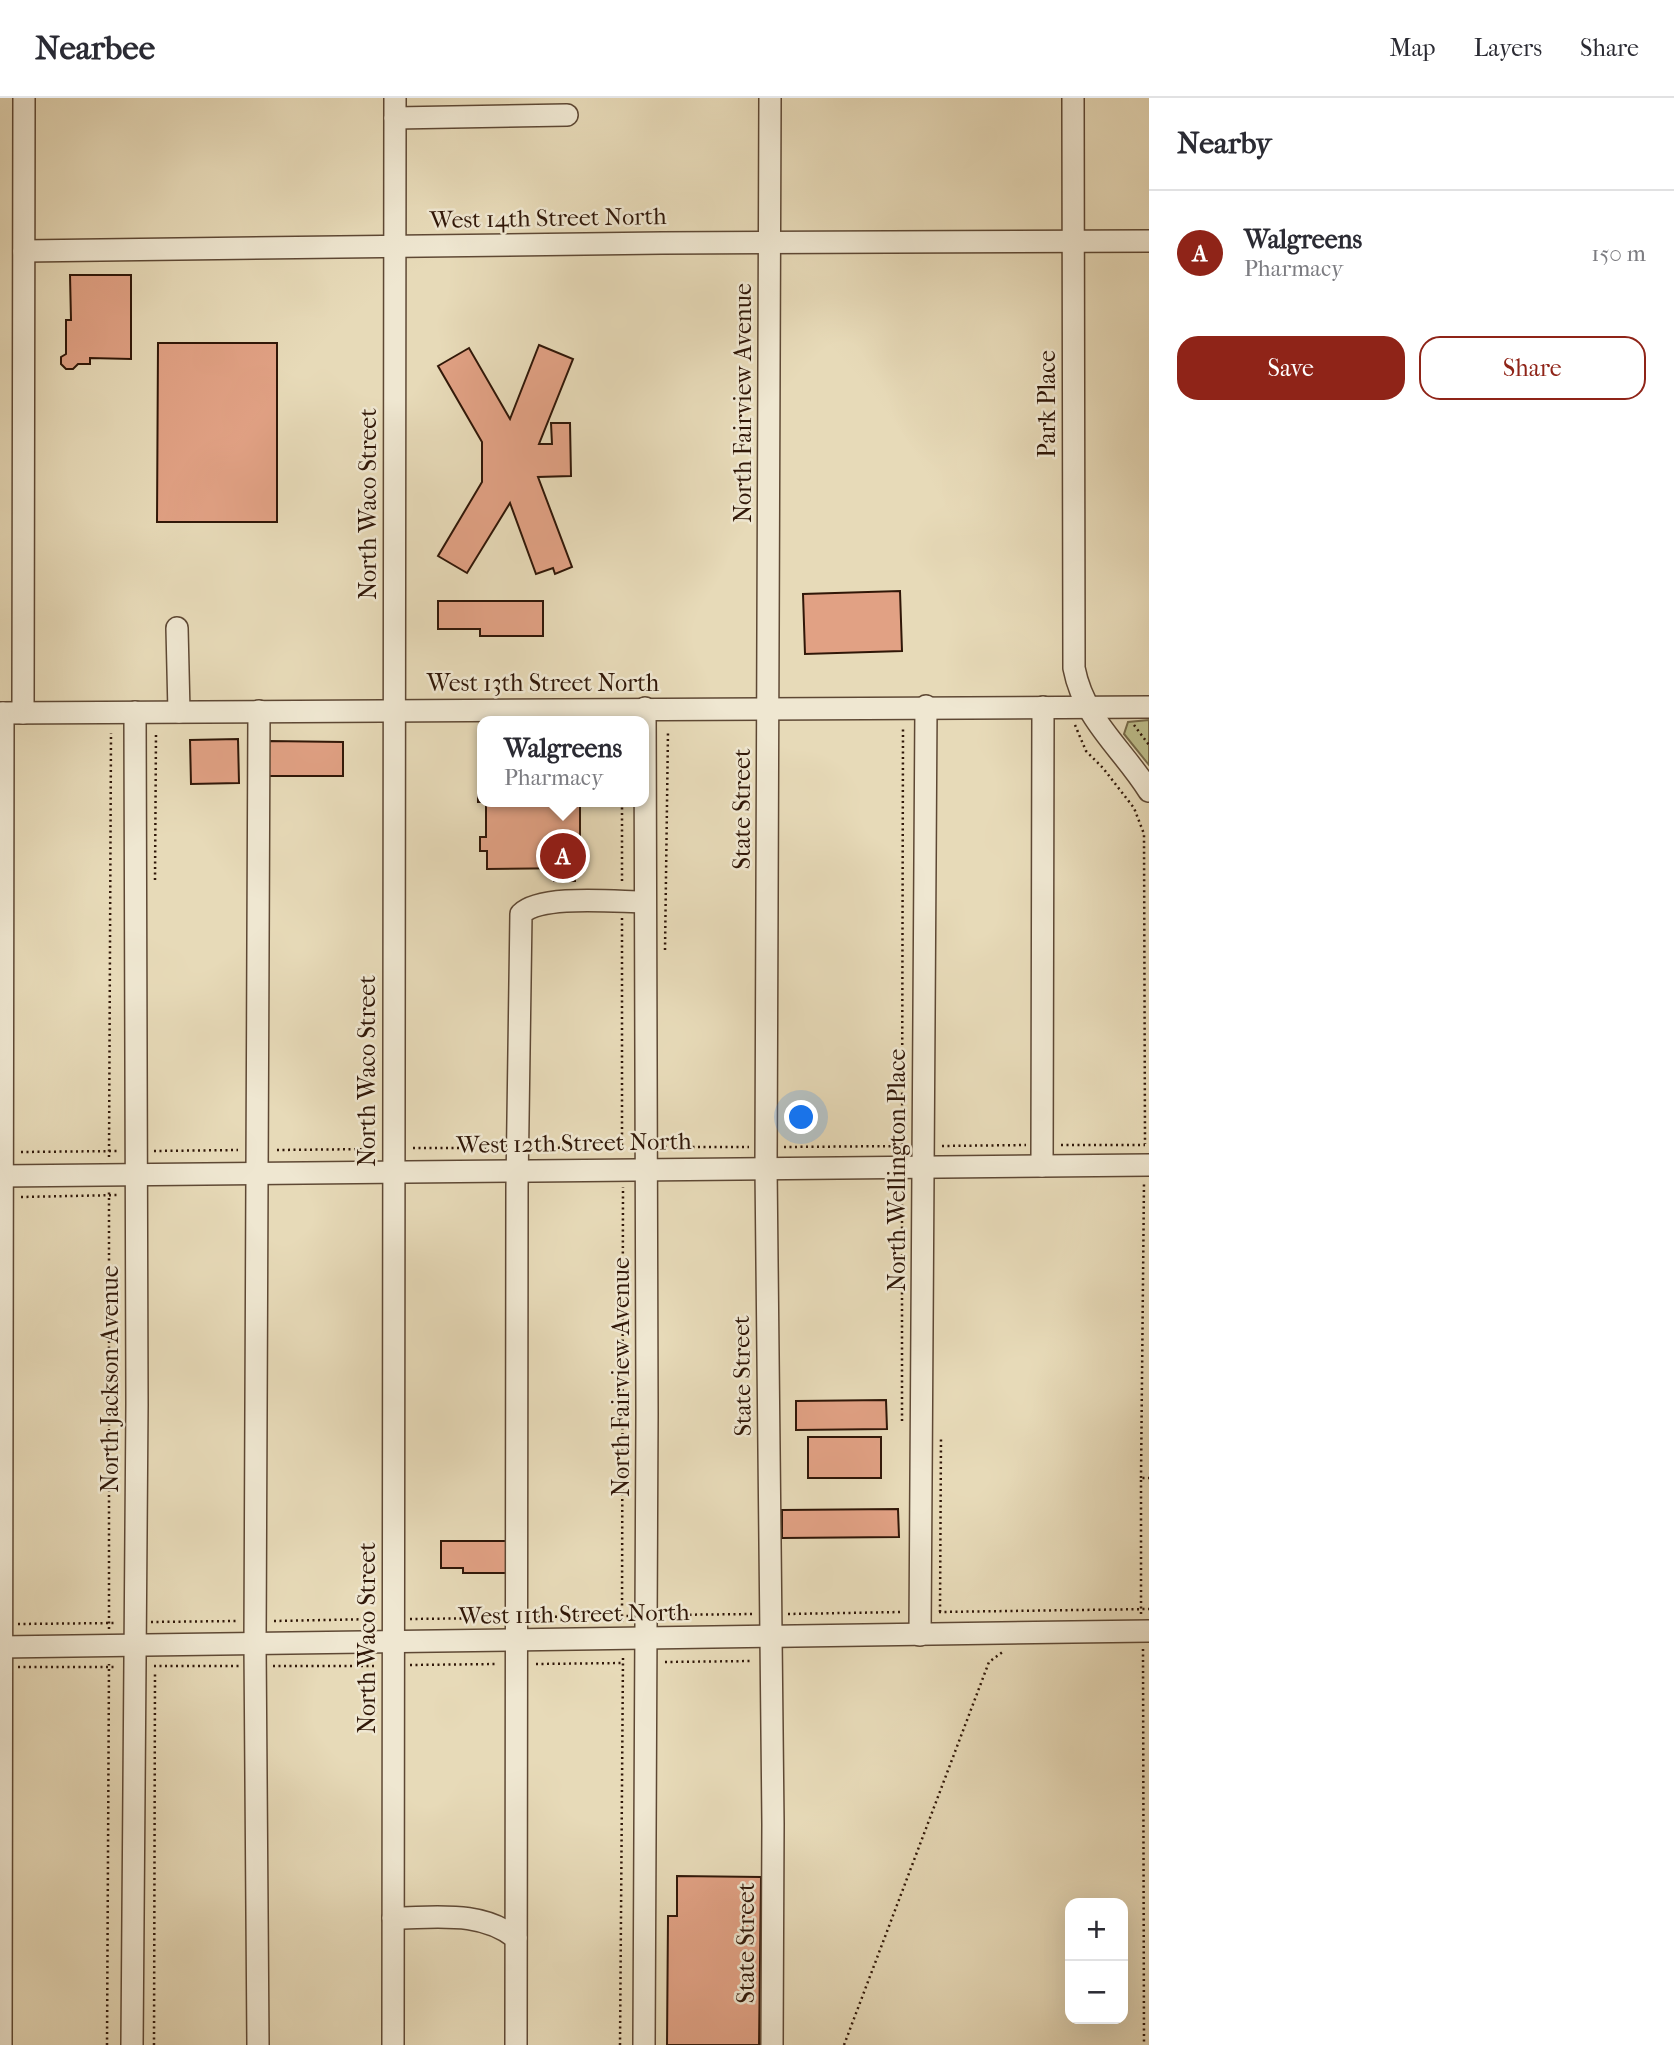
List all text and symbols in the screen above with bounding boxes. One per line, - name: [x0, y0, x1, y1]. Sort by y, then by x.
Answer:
- text: Nearbee: [35, 29, 155, 68]
- text: Map: [1390, 34, 1436, 62]
- text: Layers: [1474, 34, 1542, 62]
- text: Share: [1580, 34, 1639, 62]
- text: Nearby: [1177, 126, 1272, 161]
- street label: West 14th Street North: [428, 202, 667, 234]
- text: Walgreens: [1244, 224, 1362, 255]
- text: A: [1193, 240, 1207, 267]
- text: 150 m: [1591, 240, 1646, 267]
- text: Pharmacy: [1244, 255, 1343, 282]
- street label: North Fairview Avenue: [729, 283, 757, 523]
- button: Save: [1177, 336, 1405, 400]
- button: Share: [1419, 336, 1646, 400]
- street label: Park Place: [1033, 350, 1061, 458]
- street label: North Waco Street: [354, 408, 382, 600]
- street label: West 13th Street North: [426, 669, 660, 697]
- popup: [477, 716, 649, 807]
- text: Walgreens: [504, 733, 622, 764]
- street label: State Street: [728, 748, 756, 869]
- text: Pharmacy: [504, 764, 603, 791]
- pin: A: [540, 830, 586, 882]
- street label: North Waco Street: [353, 975, 381, 1167]
- street label: North Wellington Place: [883, 1048, 911, 1291]
- your location: [784, 1100, 818, 1134]
- street label: West 12th Street North: [455, 1127, 692, 1159]
- street label: North Fairview Avenue: [607, 1257, 635, 1497]
- street label: North Jackson Avenue: [96, 1265, 124, 1493]
- street label: State Street: [727, 1315, 757, 1437]
- street label: North Waco Street: [353, 1542, 381, 1734]
- street label: West 11th Street North: [457, 1598, 690, 1630]
- street label: State Street: [732, 1882, 760, 2003]
- map controls: [1065, 1898, 1128, 2024]
- button: +: [1065, 1898, 1128, 1961]
- button: −: [1065, 1961, 1128, 2024]

